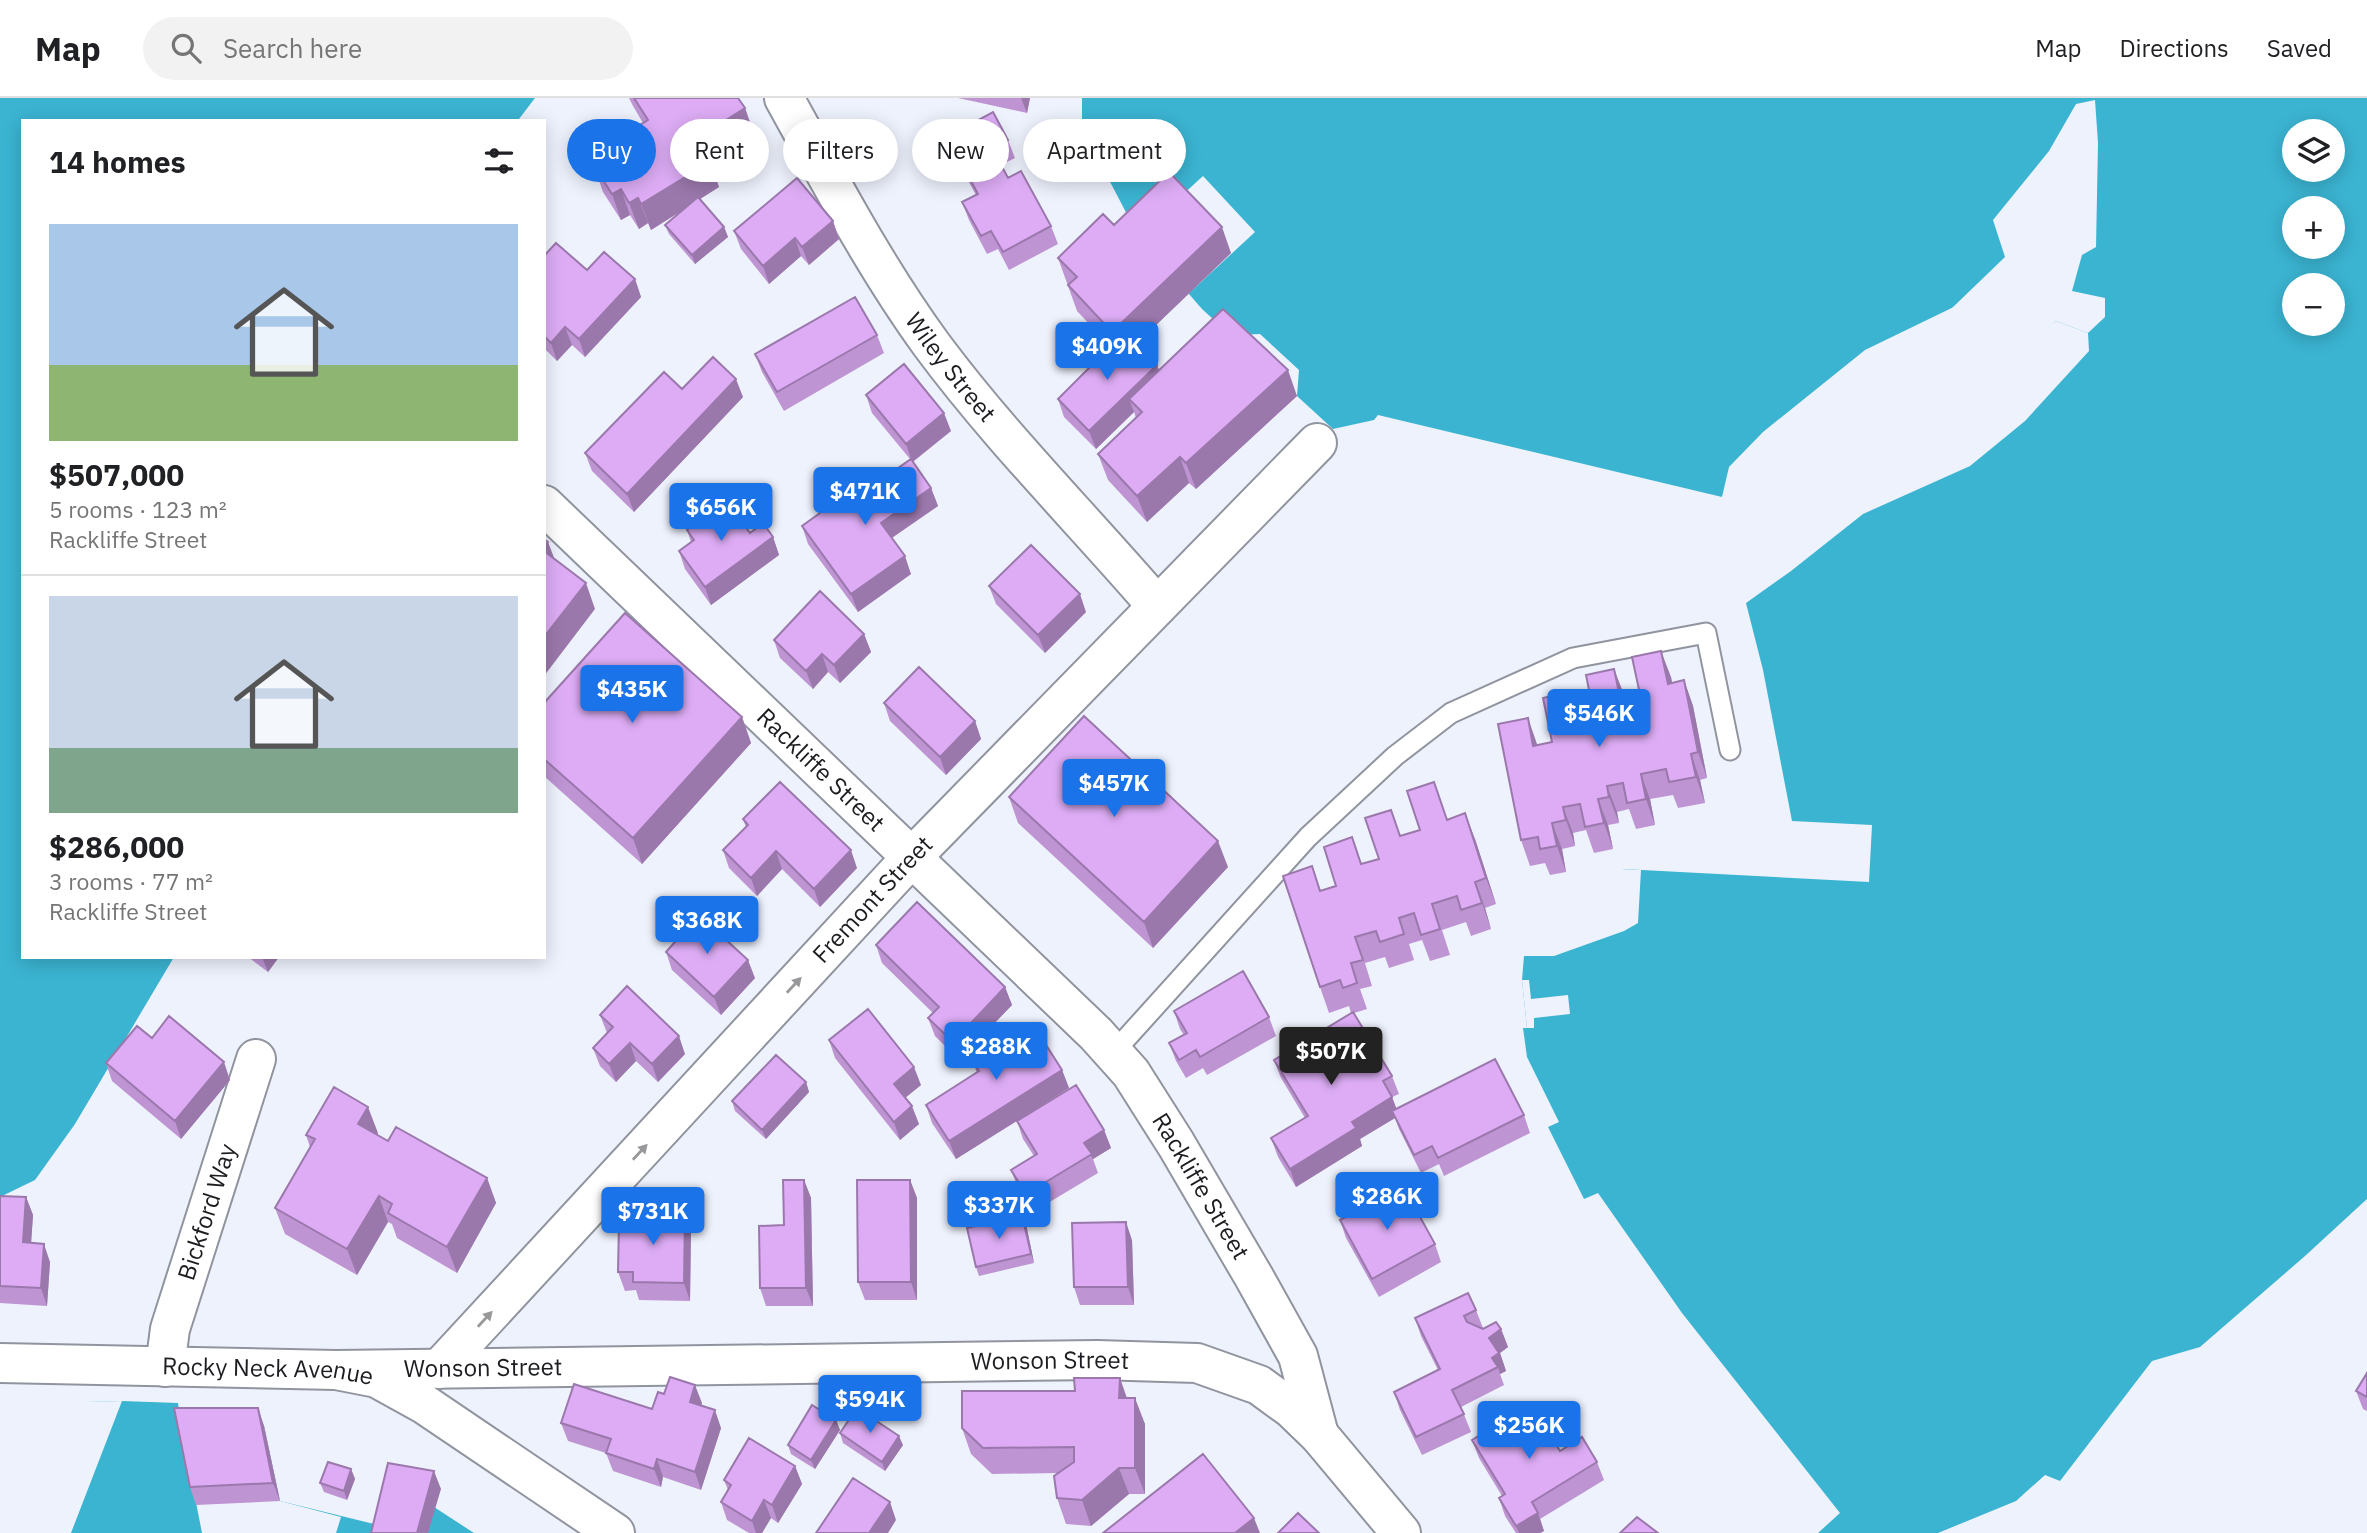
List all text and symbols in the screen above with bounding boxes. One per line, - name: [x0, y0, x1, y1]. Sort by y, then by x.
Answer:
- search box: [143, 17, 633, 80]
- text: Map: [35, 27, 101, 70]
- icon: search: [167, 29, 205, 67]
- text: Search here: [223, 31, 362, 65]
- text: Map: [2035, 32, 2081, 64]
- text: Directions: [2119, 32, 2229, 64]
- text: Saved: [2267, 32, 2332, 64]
- chip: Buy: [567, 119, 656, 182]
- chip: Rent: [670, 119, 769, 182]
- chip: Filters: [783, 119, 898, 182]
- chip: New: [912, 119, 1009, 182]
- chip: Apartment: [1023, 119, 1186, 182]
- map controls: [2282, 119, 2345, 336]
- button: layers: [2282, 119, 2345, 182]
- text: 14 homes: [49, 142, 186, 181]
- icon: filters: [480, 142, 518, 180]
- button: +: [2282, 196, 2345, 259]
- icon: home: [221, 269, 347, 395]
- button: −: [2282, 273, 2345, 336]
- street label: Wiley Street: [899, 306, 1003, 428]
- pin: $409K: [1058, 322, 1156, 382]
- text: $409K: [1071, 330, 1143, 360]
- text: $507,000: [49, 455, 184, 494]
- pin: $471K: [816, 468, 914, 527]
- text: $471K: [829, 475, 901, 505]
- pin: $656K: [672, 484, 770, 543]
- text: $656K: [685, 491, 757, 521]
- text: 5 rooms · 123 m²: [49, 494, 227, 524]
- text: Rackliffe Street: [49, 524, 207, 554]
- icon: home: [221, 641, 347, 767]
- pin: $435K: [583, 666, 681, 725]
- text: $435K: [596, 673, 668, 703]
- pin: $546K: [1550, 690, 1648, 749]
- text: $546K: [1563, 697, 1635, 727]
- street label: Rackliffe Street: [750, 700, 892, 838]
- pin: $457K: [1065, 760, 1163, 819]
- text: $457K: [1078, 767, 1150, 797]
- text: $286,000: [49, 827, 184, 866]
- street label: Fremont Street: [805, 828, 939, 970]
- text: 3 rooms · 77 m²: [49, 866, 213, 896]
- text: Rackliffe Street: [49, 896, 207, 926]
- pin: $368K: [658, 896, 756, 956]
- text: $368K: [671, 904, 743, 934]
- one-way arrow: [786, 976, 802, 993]
- pin: $288K: [947, 1023, 1045, 1082]
- pin: $507K: [1282, 1028, 1380, 1087]
- text: $288K: [960, 1030, 1032, 1060]
- text: $507K: [1295, 1035, 1367, 1065]
- street label: Rackliffe Street: [1145, 1106, 1257, 1265]
- street label: Bickford Way: [170, 1139, 243, 1284]
- one-way arrow: [631, 1144, 647, 1161]
- pin: $286K: [1338, 1172, 1436, 1232]
- text: $286K: [1351, 1180, 1423, 1210]
- pin: $337K: [950, 1182, 1048, 1241]
- pin: $731K: [604, 1188, 702, 1247]
- text: $337K: [963, 1189, 1035, 1219]
- text: $731K: [617, 1195, 689, 1225]
- one-way arrow: [477, 1311, 493, 1328]
- street label: Wonson Street: [970, 1343, 1130, 1377]
- street label: Rocky Neck Avenue: [162, 1349, 376, 1392]
- street label: Wonson Street: [404, 1350, 562, 1384]
- pin: $594K: [821, 1376, 919, 1435]
- text: $594K: [834, 1383, 906, 1413]
- pin: $256K: [1480, 1402, 1578, 1461]
- text: $256K: [1493, 1409, 1565, 1439]

